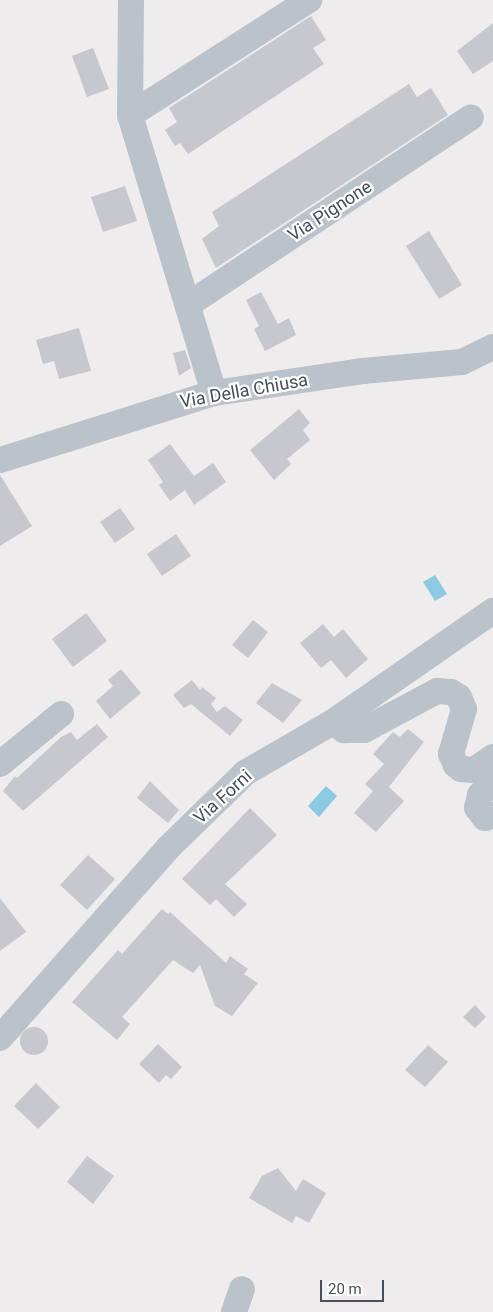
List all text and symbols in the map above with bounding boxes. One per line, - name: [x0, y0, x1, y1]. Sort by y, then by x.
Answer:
- street label: Via Pignone: [284, 176, 376, 246]
- street label: Via Della Chiusa: [178, 369, 310, 413]
- street label: Via Forni: [190, 765, 256, 829]
- scale bar: [323, 1270, 387, 1302]
- text: 20 m: [328, 1280, 362, 1298]

